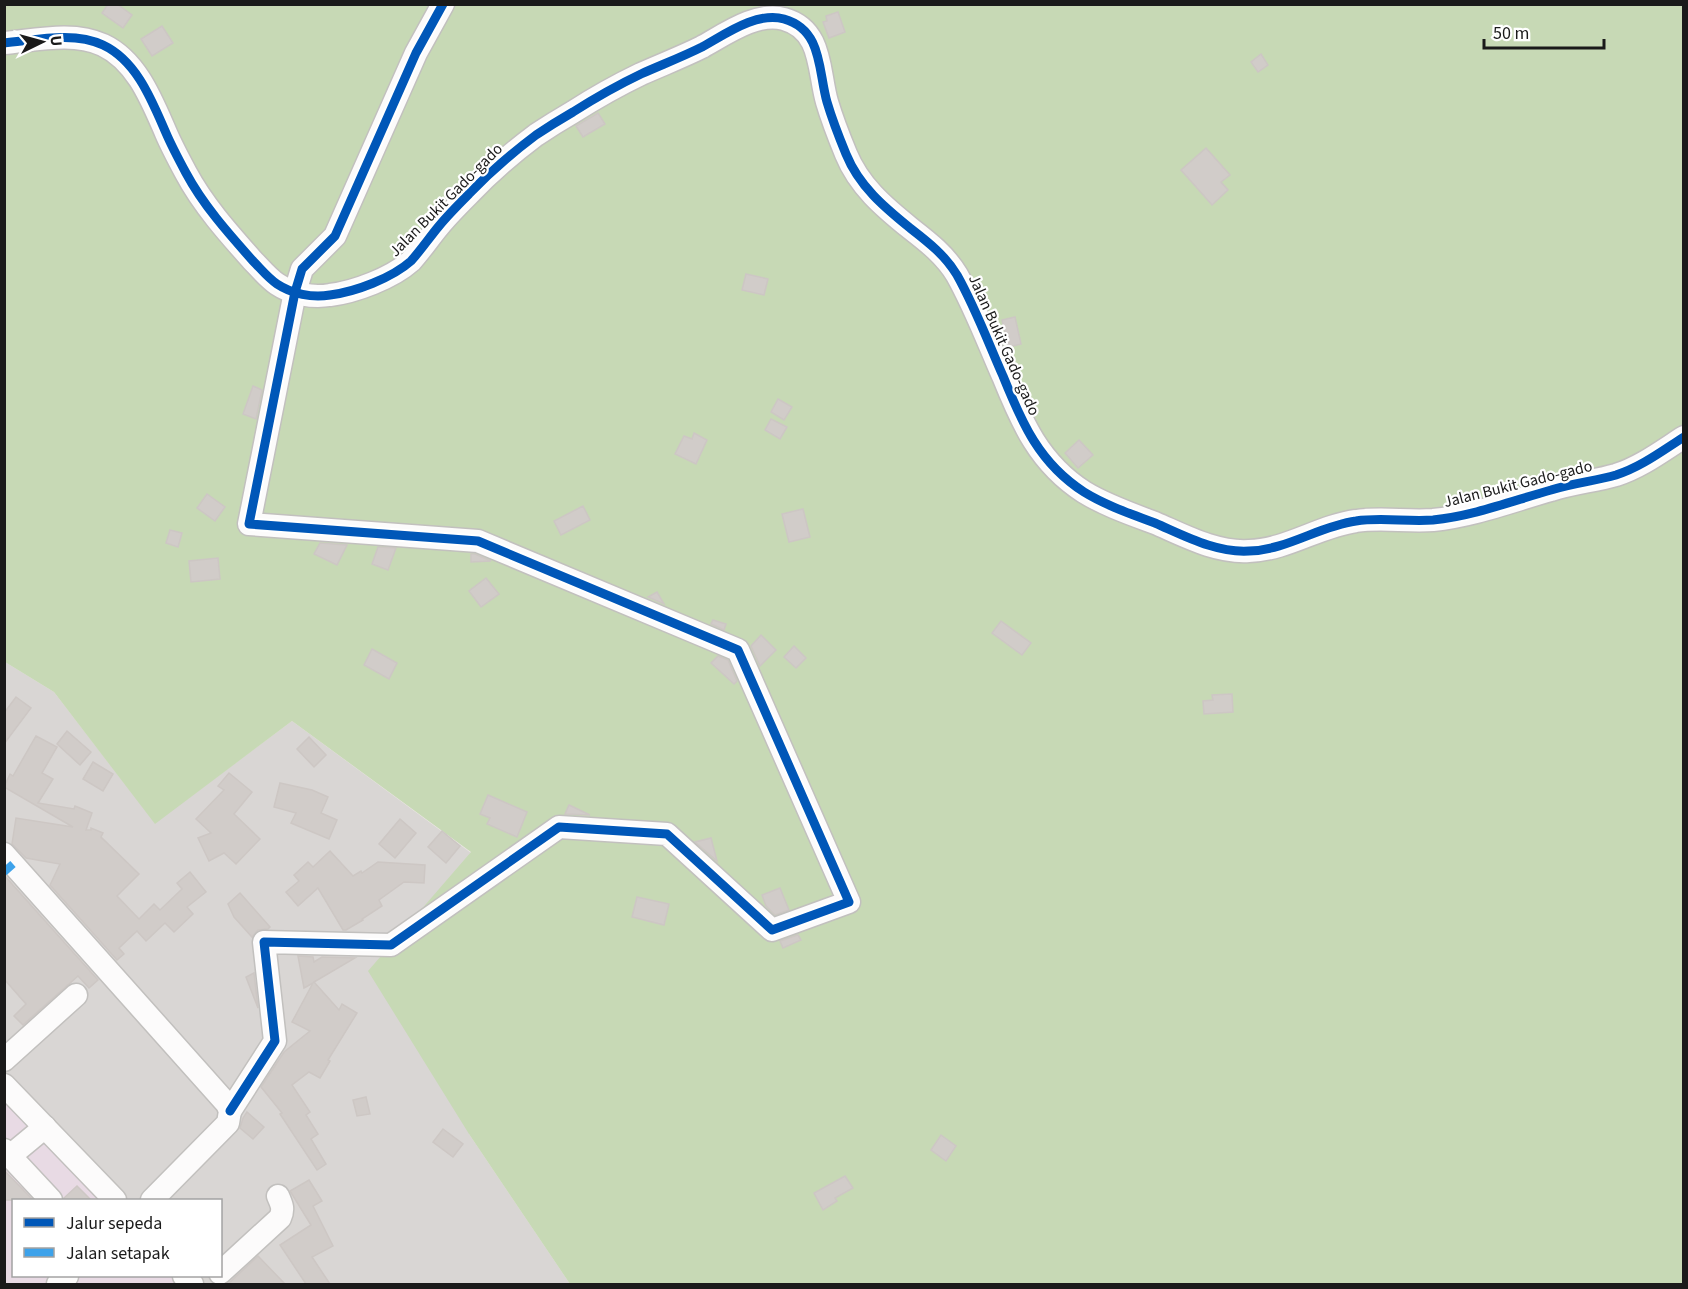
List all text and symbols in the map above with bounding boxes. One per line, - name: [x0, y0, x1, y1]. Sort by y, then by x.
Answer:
- north arrow: [12, 12, 72, 72]
- scale bar: [1484, 12, 1604, 50]
- text: 50 m: [1493, 21, 1529, 46]
- text: U: [45, 35, 67, 47]
- street label: Jalan Bukit Gado-gado: [384, 138, 508, 262]
- street label: Jalan Bukit Gado-gado: [963, 271, 1045, 419]
- street label: Jalan Bukit Gado-gado: [1441, 455, 1595, 513]
- legend: [12, 1199, 222, 1277]
- text: Jalur sepeda: [66, 1211, 162, 1236]
- text: Jalan setapak: [66, 1241, 170, 1266]

